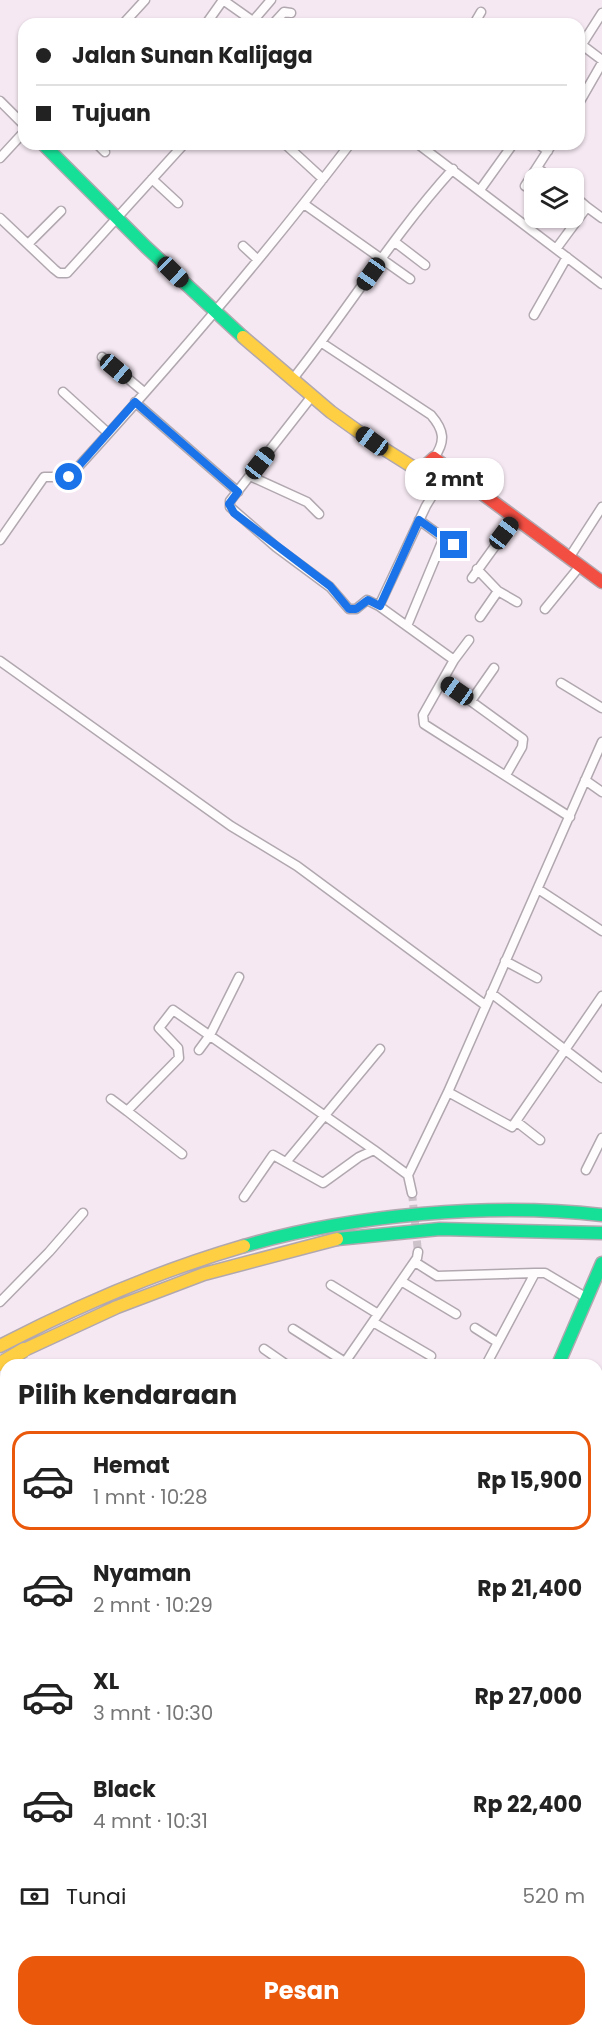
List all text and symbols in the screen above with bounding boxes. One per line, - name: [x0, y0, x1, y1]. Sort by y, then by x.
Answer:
- text: Jalan Sunan Kalijaga: [72, 40, 313, 71]
- text: Tujuan: [72, 98, 151, 129]
- map controls: [524, 168, 584, 228]
- button: layers: [524, 168, 584, 228]
- car: [154, 253, 192, 291]
- car: [353, 254, 389, 294]
- car: [96, 351, 136, 387]
- car: [352, 423, 392, 459]
- car: [242, 443, 278, 483]
- callout: 2 mnt: [404, 458, 504, 500]
- route start: [55, 463, 82, 490]
- text: 2 mnt: [425, 465, 484, 493]
- car: [486, 513, 522, 553]
- route end: [440, 531, 467, 558]
- car: [437, 673, 477, 709]
- text: Pilih kendaraan: [18, 1376, 237, 1413]
- text: Hemat: [93, 1450, 170, 1481]
- icon: car: [21, 1454, 75, 1508]
- text: Rp 15,900: [477, 1465, 582, 1496]
- text: 1 mnt · 10:28: [93, 1483, 208, 1511]
- text: Nyaman: [93, 1558, 191, 1589]
- icon: car: [21, 1562, 75, 1616]
- text: Rp 21,400: [477, 1573, 582, 1604]
- text: 2 mnt · 10:29: [93, 1591, 213, 1619]
- text: XL: [93, 1666, 119, 1697]
- icon: car: [21, 1670, 75, 1724]
- text: Rp 27,000: [474, 1681, 582, 1712]
- text: 3 mnt · 10:30: [93, 1699, 213, 1727]
- text: Black: [93, 1774, 156, 1805]
- icon: car: [21, 1778, 75, 1832]
- text: Rp 22,400: [473, 1789, 582, 1820]
- text: 4 mnt · 10:31: [93, 1807, 208, 1835]
- icon: cash: [18, 1880, 51, 1913]
- text: Tunai: [66, 1881, 126, 1912]
- text: 520 m: [522, 1882, 585, 1910]
- button: Pesan: [18, 1956, 585, 2025]

